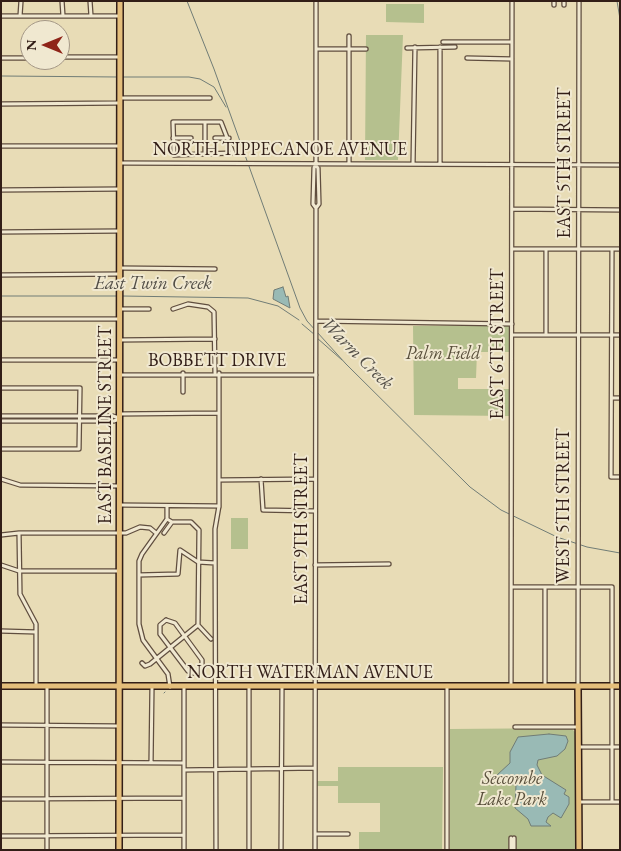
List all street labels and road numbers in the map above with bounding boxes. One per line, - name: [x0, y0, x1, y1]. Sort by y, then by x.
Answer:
- street label: EAST 5TH STREET: [554, 87, 576, 239]
- street label: NORTH TIPPECANOE AVENUE: [153, 139, 407, 161]
- street label: EAST 6TH STREET: [487, 268, 509, 420]
- street label: EAST BASELINE STREET: [95, 326, 117, 524]
- street label: BOBBETT DRIVE: [148, 350, 286, 372]
- street label: WEST 5TH STREET: [553, 428, 575, 584]
- street label: EAST 9TH STREET: [291, 453, 313, 605]
- street label: NORTH WATERMAN AVENUE: [187, 662, 433, 684]

